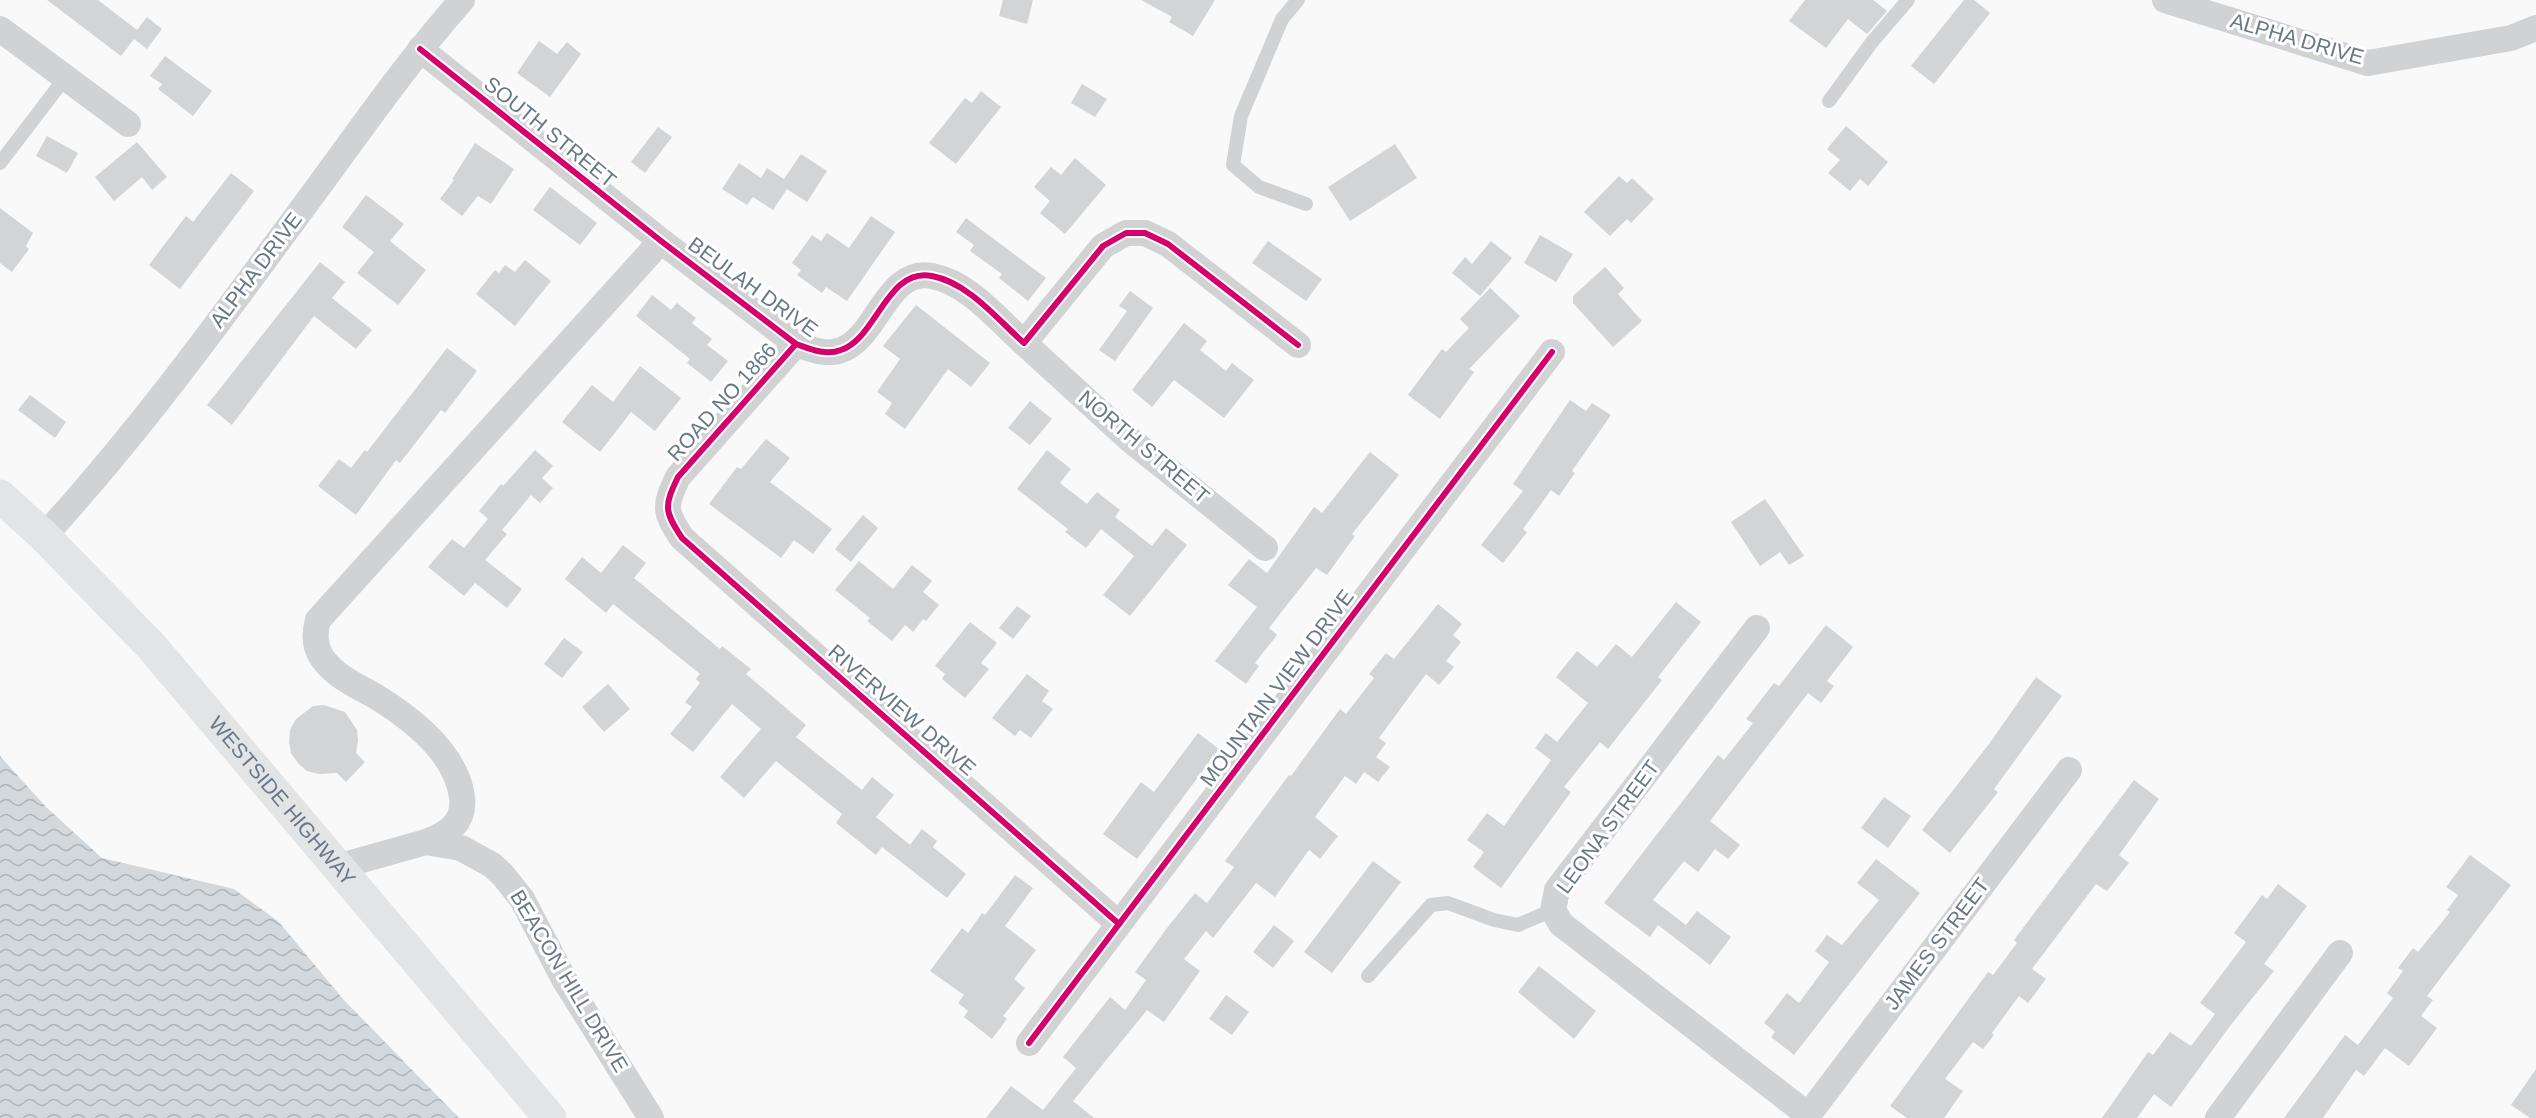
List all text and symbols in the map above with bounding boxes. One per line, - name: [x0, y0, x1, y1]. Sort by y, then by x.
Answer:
- street label: ALPHA DRIVE: [2228, 8, 2367, 69]
- street label: SOUTH STREET: [480, 72, 621, 192]
- street label: ALPHA DRIVE: [205, 208, 306, 332]
- street label: BEULAH DRIVE: [684, 232, 822, 341]
- street label: ROAD NO 1866: [663, 338, 781, 465]
- street label: NORTH STREET: [1075, 385, 1214, 508]
- street label: MOUNTAIN VIEW DRIVE: [1195, 585, 1358, 790]
- street label: RIVERVIEW DRIVE: [824, 639, 981, 780]
- street label: WESTSIDE HIGHWAY: [205, 712, 360, 890]
- street label: LEONA STREET: [1552, 756, 1664, 898]
- street label: JAMES STREET: [1880, 873, 1994, 1014]
- street label: BEACON HILL DRIVE: [506, 886, 633, 1076]

